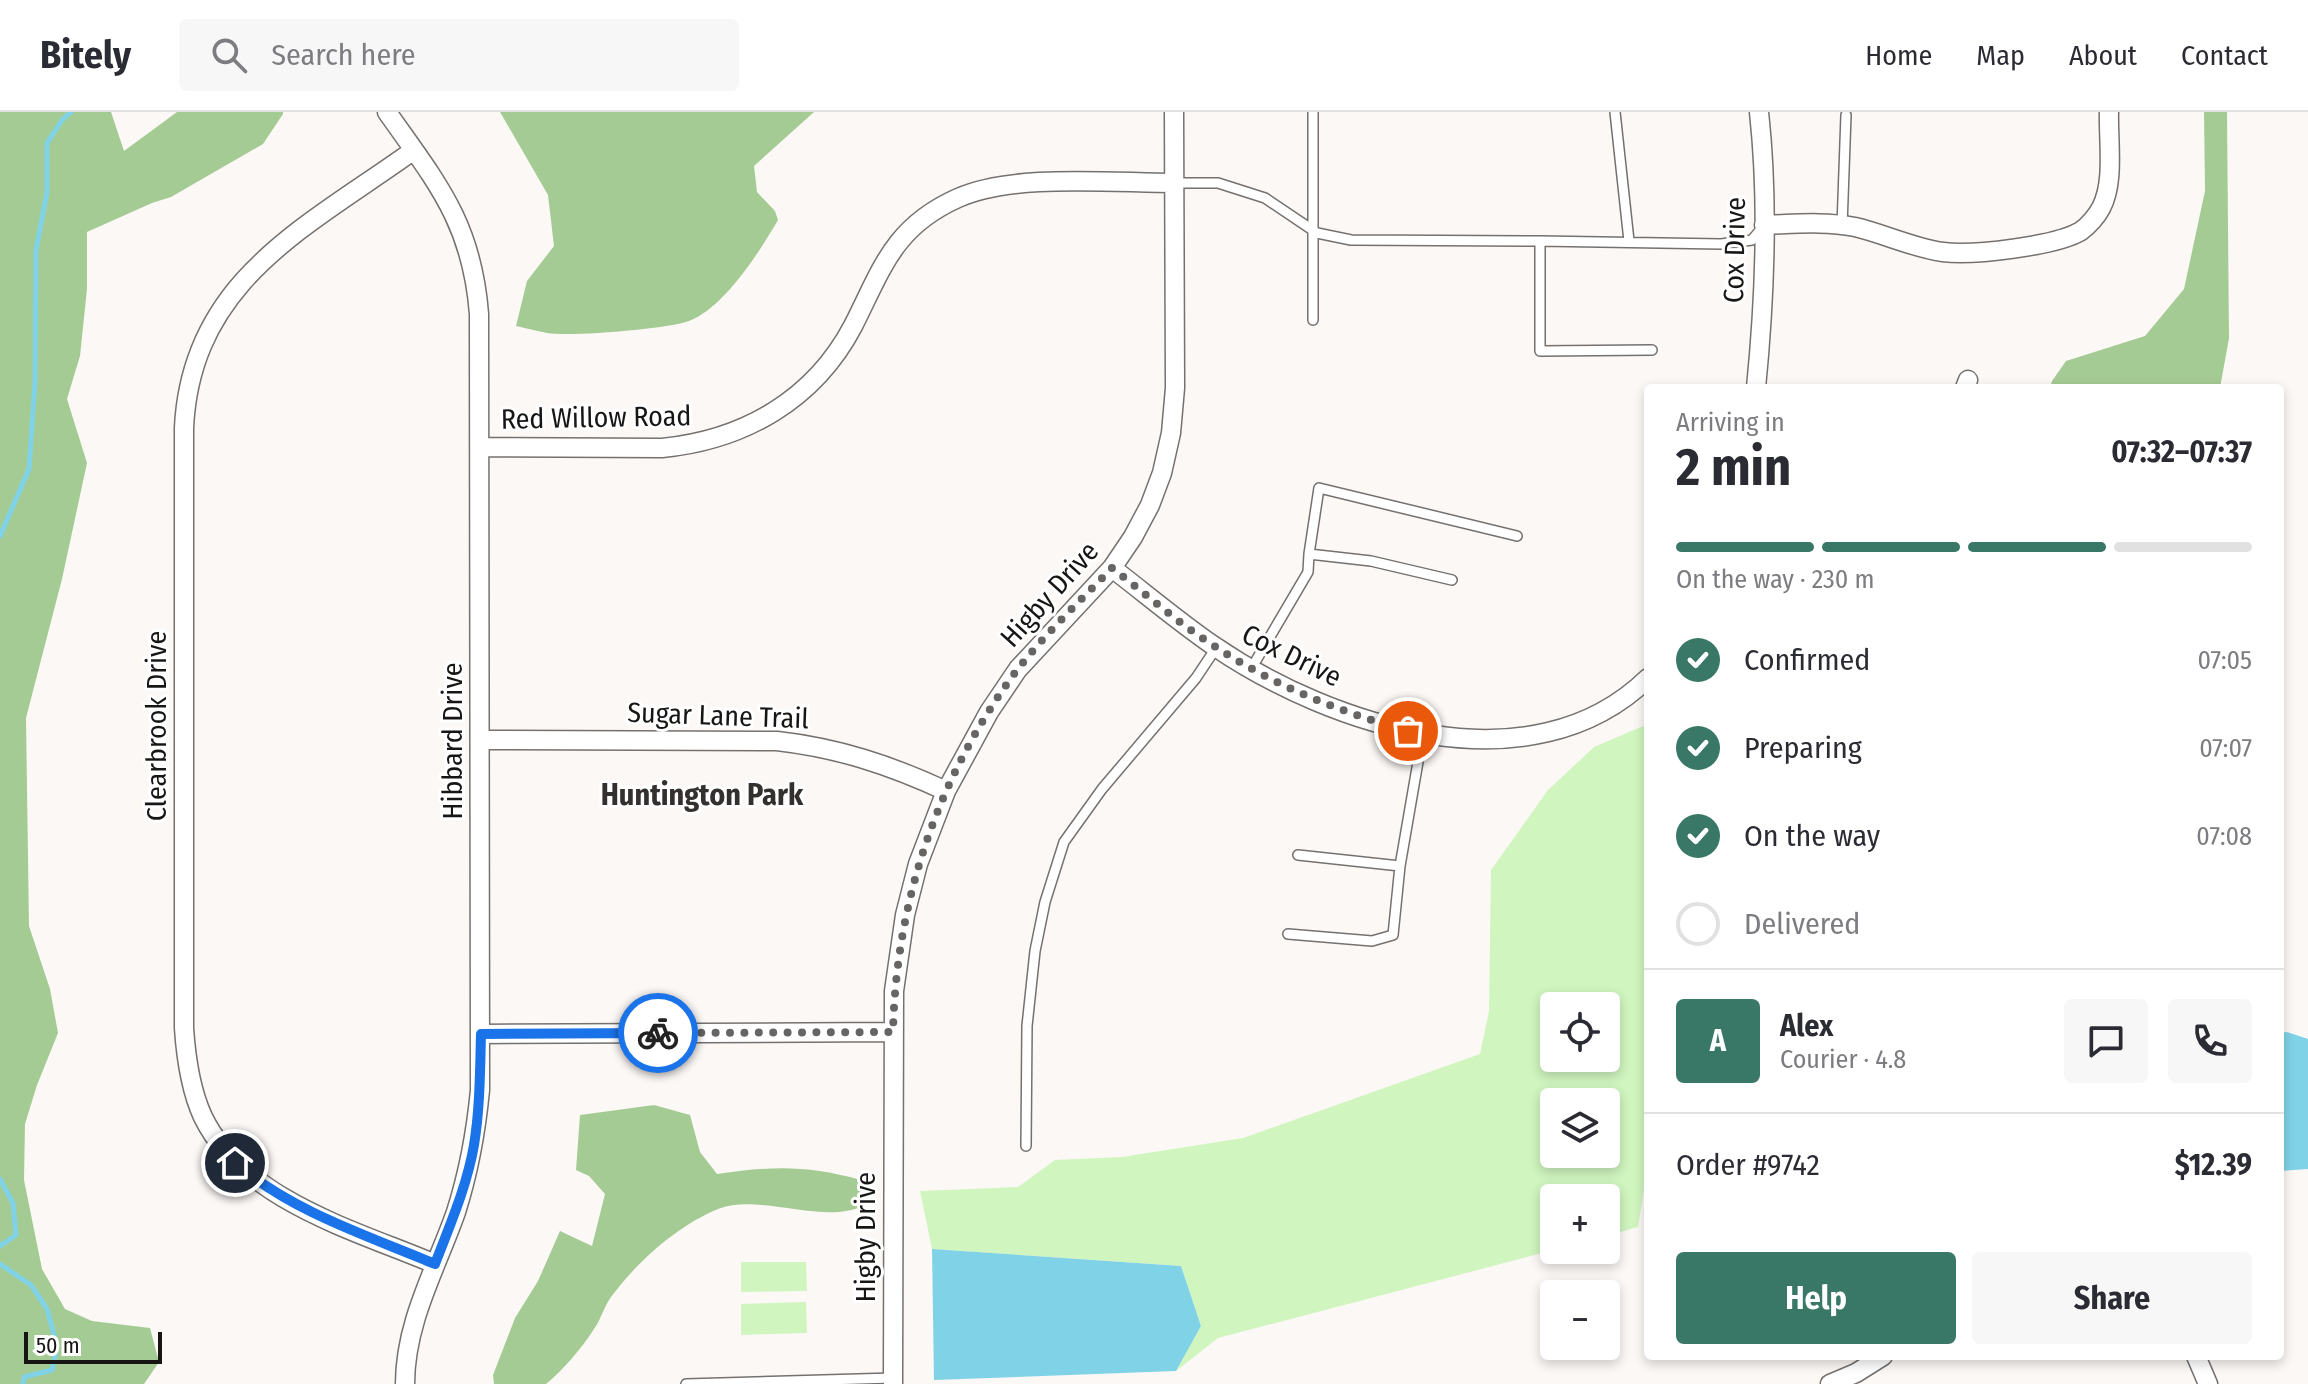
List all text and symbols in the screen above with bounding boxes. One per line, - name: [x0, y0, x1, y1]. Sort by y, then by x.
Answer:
- search box: [179, 19, 739, 91]
- text: Bitely: [40, 32, 131, 78]
- icon: search: [207, 33, 251, 77]
- text: Search here: [271, 37, 416, 73]
- text: Home: [1865, 39, 1932, 72]
- text: Map: [1976, 39, 2025, 72]
- text: About: [2069, 39, 2137, 72]
- text: Contact: [2181, 39, 2268, 72]
- street label: Cox Drive: [1717, 197, 1752, 303]
- street label: Red Willow Road: [500, 399, 692, 436]
- text: Arriving in: [1676, 407, 1785, 438]
- text: 07:32–07:37: [2111, 434, 2252, 470]
- text: 2 min: [1676, 436, 1791, 499]
- street label: Higby Drive: [994, 535, 1105, 654]
- text: On the way · 230 m: [1676, 564, 1874, 595]
- street label: Cox Drive: [1237, 617, 1347, 694]
- street label: Clearbrook Drive: [140, 631, 173, 821]
- icon: check: [1676, 638, 1720, 682]
- text: Confirmed: [1744, 642, 1870, 678]
- text: 07:05: [2197, 645, 2252, 676]
- street label: Hibbard Drive: [436, 662, 469, 820]
- street label: Sugar Lane Trail: [627, 696, 809, 735]
- pin: [1374, 697, 1442, 765]
- icon: bag: [1386, 709, 1430, 753]
- icon: check: [1676, 726, 1720, 770]
- text: Preparing: [1744, 730, 1862, 766]
- text: 07:07: [2199, 733, 2252, 764]
- district label: Huntington Park: [601, 777, 804, 813]
- icon: check: [1676, 814, 1720, 858]
- text: On the way: [1744, 818, 1880, 854]
- text: 07:08: [2196, 821, 2252, 852]
- text: Delivered: [1744, 906, 1860, 942]
- map controls: [1540, 992, 1620, 1360]
- button: locate: [1540, 992, 1620, 1072]
- courier: [618, 993, 698, 1073]
- button: chat: [2064, 999, 2148, 1083]
- button: phone: [2168, 999, 2252, 1083]
- text: Alex: [1780, 1008, 1833, 1044]
- icon: bike: [636, 1011, 680, 1055]
- text: A: [1710, 1023, 1726, 1059]
- text: Courier · 4.8: [1780, 1044, 1906, 1075]
- button: layers: [1540, 1088, 1620, 1168]
- pin: [201, 1129, 269, 1197]
- icon: home: [213, 1141, 257, 1185]
- text: Order #9742: [1676, 1147, 1820, 1183]
- text: $12.39: [2175, 1147, 2252, 1183]
- street label: Higby Drive: [849, 1172, 882, 1302]
- button: +: [1540, 1184, 1620, 1264]
- button: Help: [1676, 1252, 1956, 1344]
- button: Share: [1972, 1252, 2252, 1344]
- button: −: [1540, 1280, 1620, 1360]
- scale bar: [24, 1328, 162, 1364]
- text: 50 m: [36, 1332, 80, 1359]

